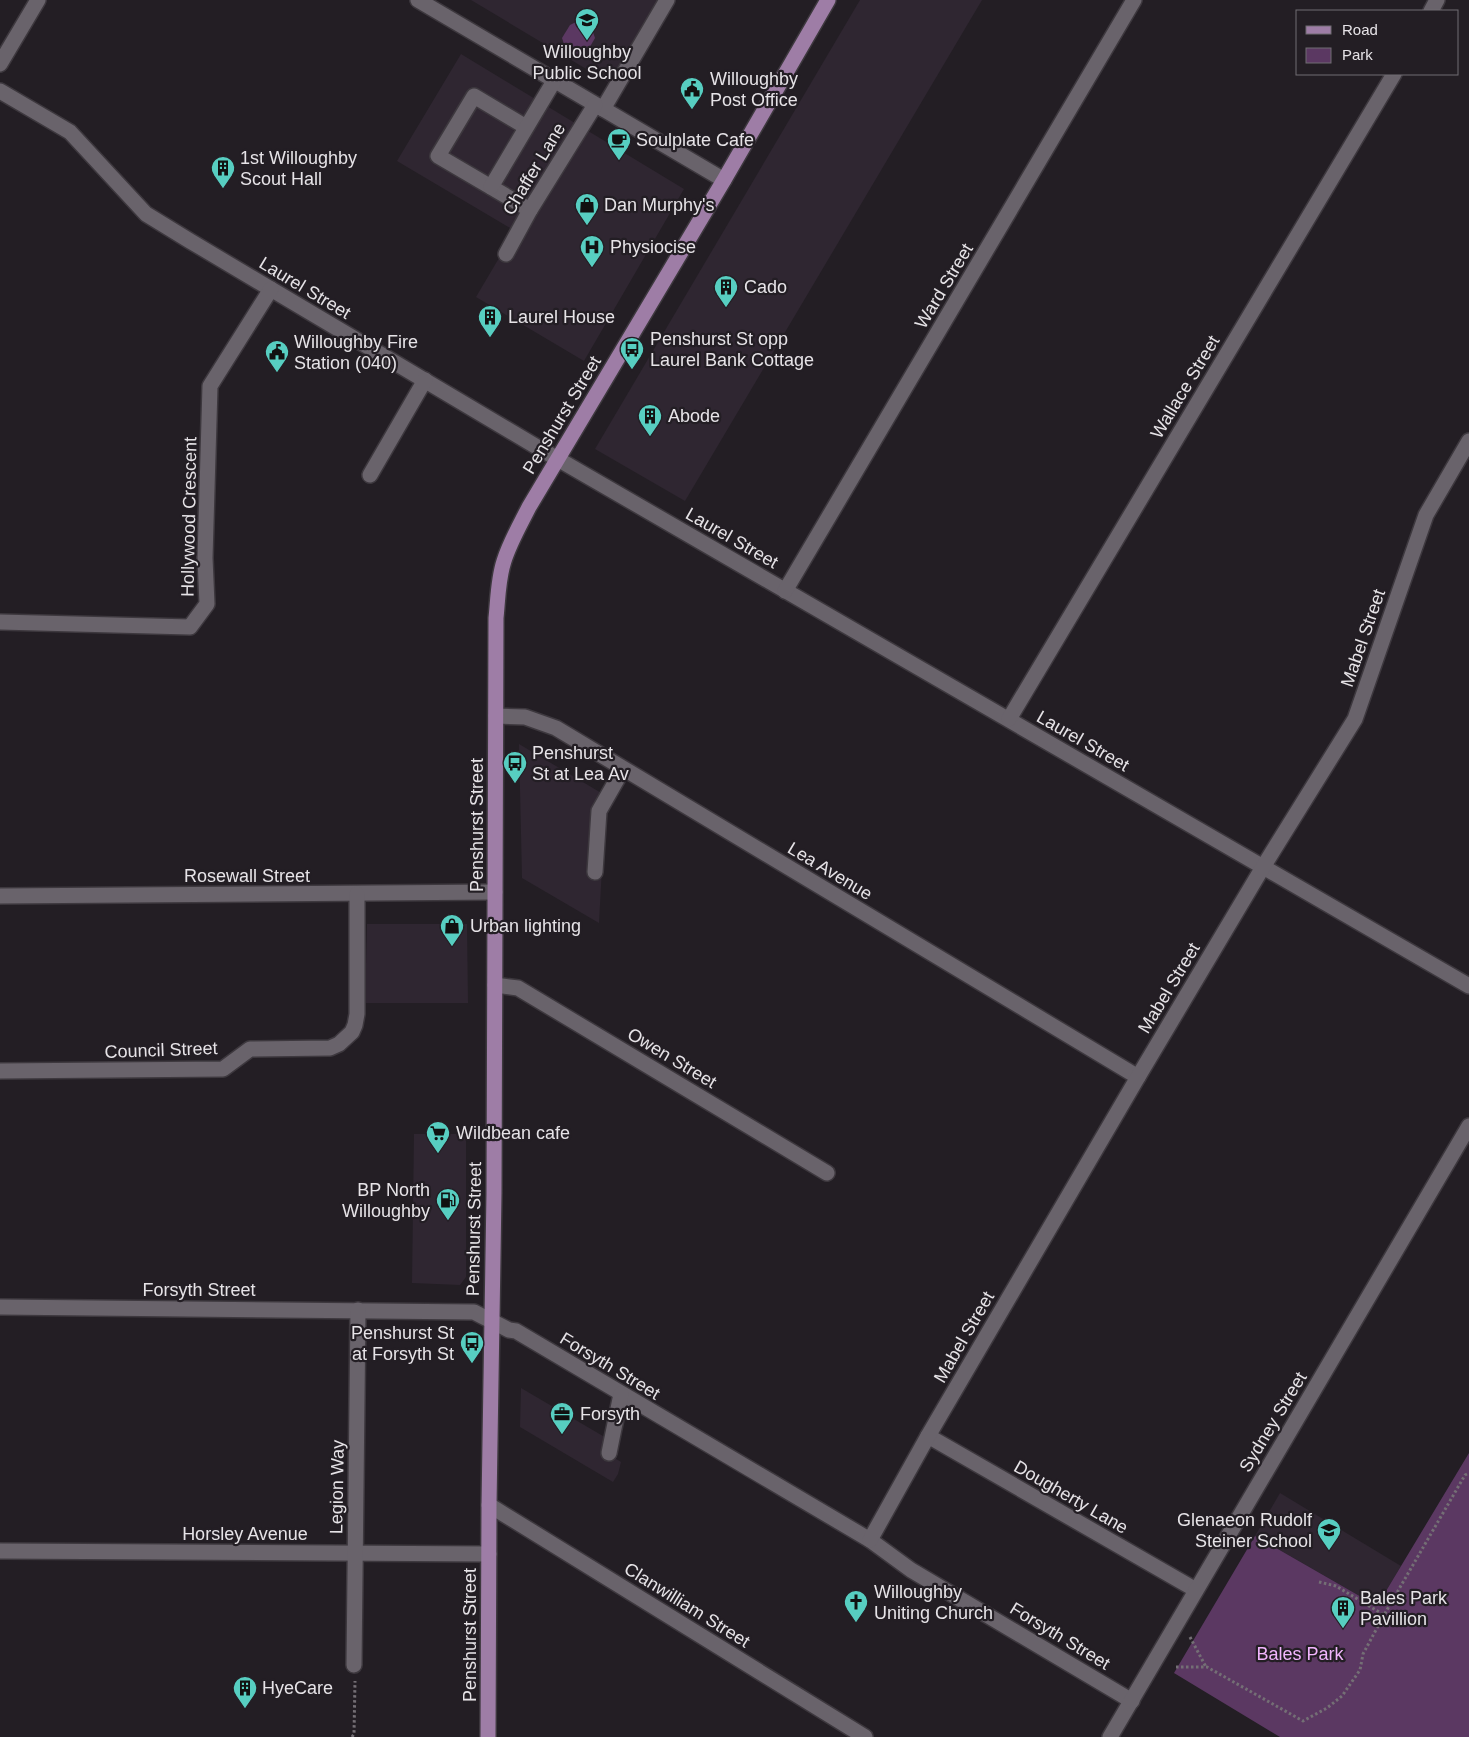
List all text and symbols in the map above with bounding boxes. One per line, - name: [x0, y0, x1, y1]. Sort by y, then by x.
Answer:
- school or university icon: Willoughby Public School: [574, 7, 600, 41]
- legend: [1296, 10, 1459, 75]
- text: Road: [1342, 21, 1378, 38]
- place label: Willoughby Public School: [532, 42, 642, 83]
- text: Park: [1342, 46, 1373, 63]
- place label: Willoughby Post Office: [710, 69, 798, 110]
- public building icon: Willoughby Post Office: [679, 76, 705, 110]
- street label: Chaffer Lane: [499, 119, 569, 219]
- cafe icon: Soulplate Cafe: [606, 127, 632, 161]
- place label: Soulplate Cafe: [636, 130, 754, 150]
- place label: 1st Willoughby Scout Hall: [240, 148, 357, 189]
- building icon: 1st Willoughby Scout Hall: [210, 155, 236, 189]
- shop icon: Dan Murphy's: [574, 192, 600, 226]
- place label: Dan Murphy's: [604, 195, 714, 215]
- hospital icon: Physiocise: [579, 234, 605, 268]
- place label: Physiocise: [610, 237, 696, 257]
- street label: Ward Street: [911, 240, 977, 332]
- street label: Laurel Street: [256, 253, 354, 323]
- building icon: Cado: [713, 274, 739, 308]
- place label: Cado: [744, 277, 787, 297]
- building icon: Laurel House: [477, 304, 503, 338]
- place label: Laurel House: [508, 307, 615, 327]
- place label: Penshurst St opp Laurel Bank Cottage: [650, 329, 814, 370]
- place label: Willoughby Fire Station (040): [294, 332, 418, 373]
- street label: Wallace Street: [1146, 332, 1224, 442]
- bus stop icon: Penshurst St opp Laurel Bank Cottage: [619, 336, 645, 370]
- public building icon: Willoughby Fire Station (040): [264, 339, 290, 373]
- street label: Penshurst Street: [519, 352, 605, 478]
- building icon: Abode: [637, 403, 663, 437]
- place label: Abode: [668, 406, 720, 426]
- street label: Hollywood Crescent: [178, 437, 200, 597]
- street label: Laurel Street: [682, 504, 782, 572]
- street label: Mabel Street: [1337, 586, 1389, 690]
- street label: Laurel Street: [1033, 707, 1133, 775]
- place label: Penshurst St at Lea Av: [532, 743, 629, 784]
- bus stop icon: Penshurst St at Lea Av: [502, 750, 528, 784]
- street label: Penshurst Street: [467, 758, 487, 892]
- street label: Lea Avenue: [784, 838, 876, 904]
- street label: Rosewall Street: [184, 866, 310, 886]
- shop icon: Urban lighting: [439, 913, 465, 947]
- place label: Urban lighting: [470, 916, 581, 936]
- street label: Mabel Street: [1134, 939, 1204, 1037]
- street label: Owen Street: [624, 1024, 720, 1092]
- street label: Council Street: [104, 1038, 218, 1062]
- supermarket icon: Wildbean cafe: [425, 1120, 451, 1154]
- place label: Wildbean cafe: [456, 1123, 570, 1143]
- street label: Penshurst Street: [463, 1162, 485, 1296]
- place label: BP North Willoughby: [342, 1180, 430, 1221]
- fuel station icon: BP North Willoughby: [435, 1187, 461, 1221]
- street label: Forsyth Street: [142, 1280, 256, 1300]
- street label: Mabel Street: [930, 1288, 998, 1386]
- place label: Penshurst St at Forsyth St: [351, 1323, 454, 1364]
- street label: Forsyth Street: [556, 1328, 664, 1404]
- bus stop icon: Penshurst St at Forsyth St: [459, 1330, 485, 1364]
- street label: Sydney Street: [1235, 1368, 1311, 1476]
- office icon: Forsyth: [549, 1401, 575, 1435]
- place label: Forsyth: [580, 1404, 640, 1424]
- street label: Legion Way: [326, 1440, 348, 1534]
- street label: Dougherty Lane: [1011, 1456, 1131, 1538]
- place label: Glenaeon Rudolf Steiner School: [1177, 1510, 1313, 1551]
- school or university icon: Glenaeon Rudolf Steiner School: [1316, 1517, 1342, 1551]
- street label: Horsley Avenue: [182, 1524, 308, 1544]
- street label: Clanwilliam Street: [621, 1558, 753, 1652]
- street label: Penshurst Street: [460, 1568, 480, 1702]
- place label: Willoughby Uniting Church: [874, 1582, 993, 1623]
- place label: Bales Park Pavillion: [1360, 1588, 1448, 1629]
- church icon: Willoughby Uniting Church: [843, 1589, 869, 1623]
- building icon: Bales Park Pavillion: [1330, 1595, 1356, 1629]
- street label: Forsyth Street: [1006, 1598, 1114, 1674]
- park label: Bales Park: [1256, 1644, 1345, 1664]
- building icon: HyeCare: [232, 1675, 258, 1709]
- place label: HyeCare: [262, 1678, 333, 1698]

